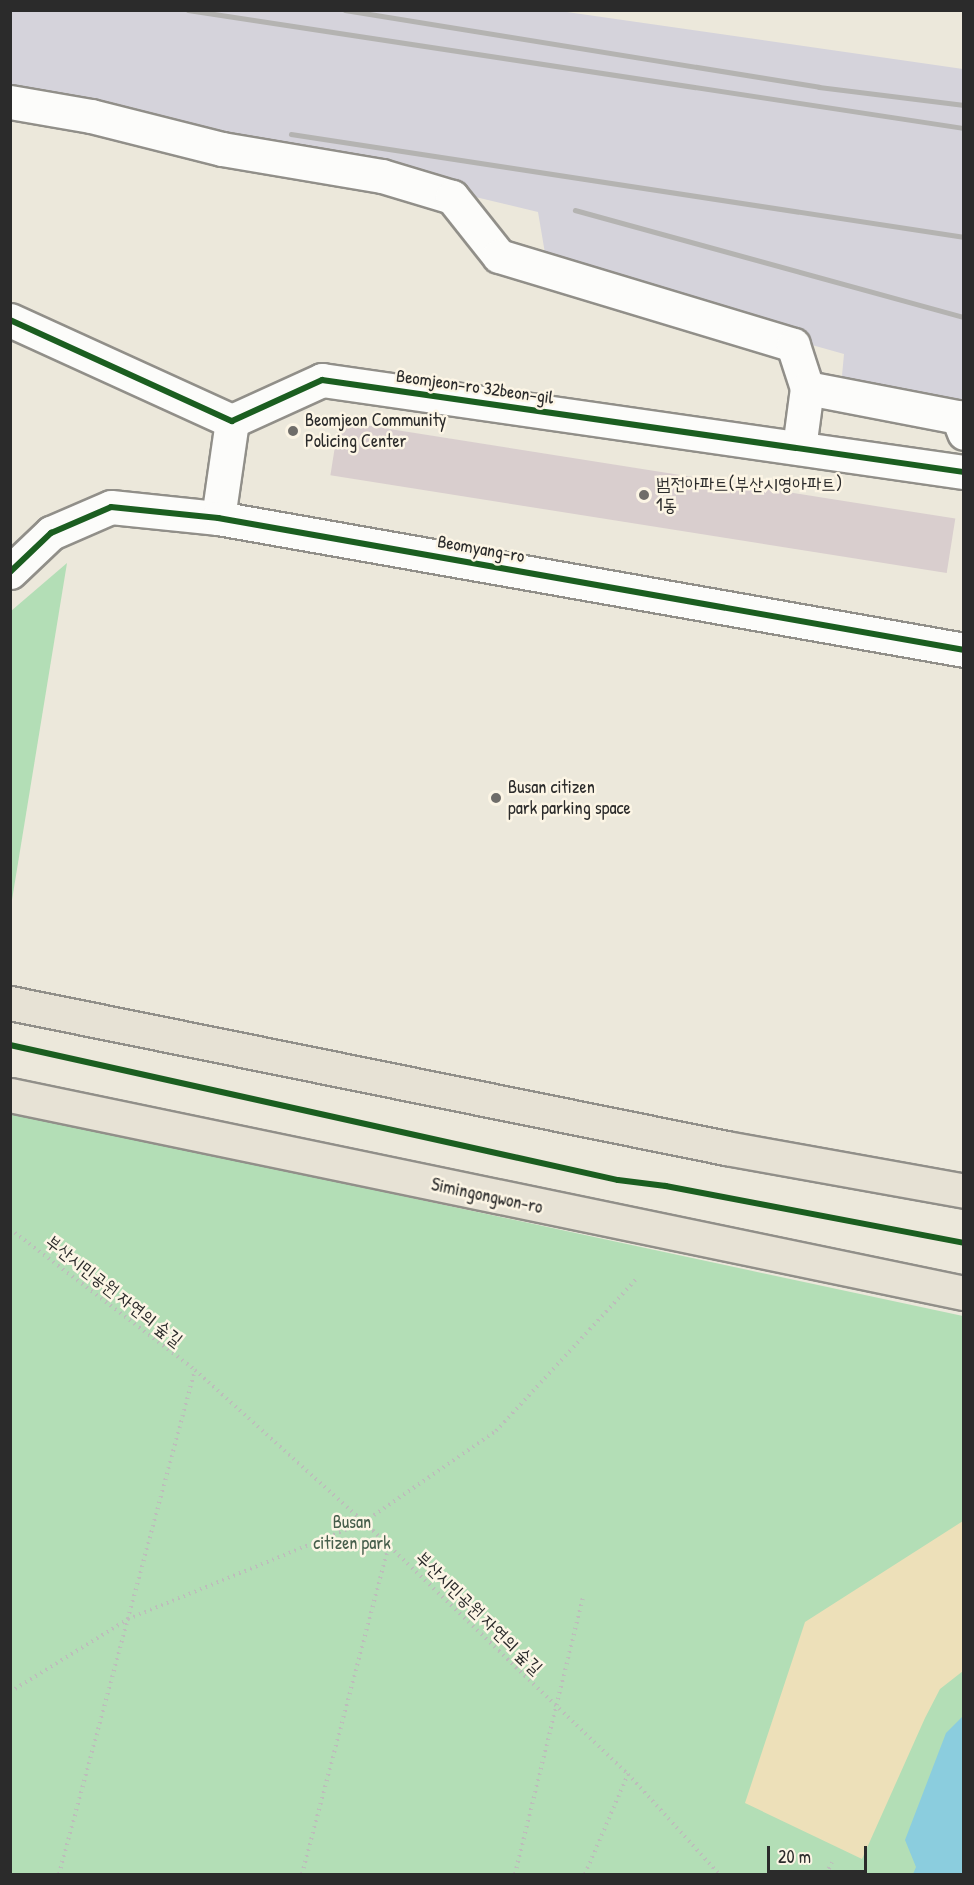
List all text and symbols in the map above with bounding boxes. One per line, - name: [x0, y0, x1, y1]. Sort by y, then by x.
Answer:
- street label: Beomjeon-ro 32beon-gil: [395, 365, 555, 409]
- place label: Beomjeon Community Policing Center: [305, 410, 446, 452]
- marker: Beomjeon Community Policing Center: [286, 424, 300, 438]
- place label: 범전아파트(부산시영아파트) 1동: [656, 474, 842, 516]
- marker: 범전아파트(부산시영아파트) 1동: [637, 488, 651, 502]
- street label: Beomyang-ro: [436, 531, 526, 567]
- place label: Busan citizen park parking space: [508, 777, 631, 820]
- marker: Busan citizen park parking space: [489, 791, 503, 805]
- street label: Simingongwon-ro: [429, 1174, 545, 1218]
- street label: 부산시민공원 자연의 숲길: [41, 1231, 187, 1351]
- park label: Busan citizen park: [313, 1512, 391, 1555]
- street label: 부산시민공원 자연의 숲길: [411, 1547, 547, 1679]
- scale bar: [770, 1834, 870, 1872]
- text: 20 m: [778, 1844, 811, 1869]

